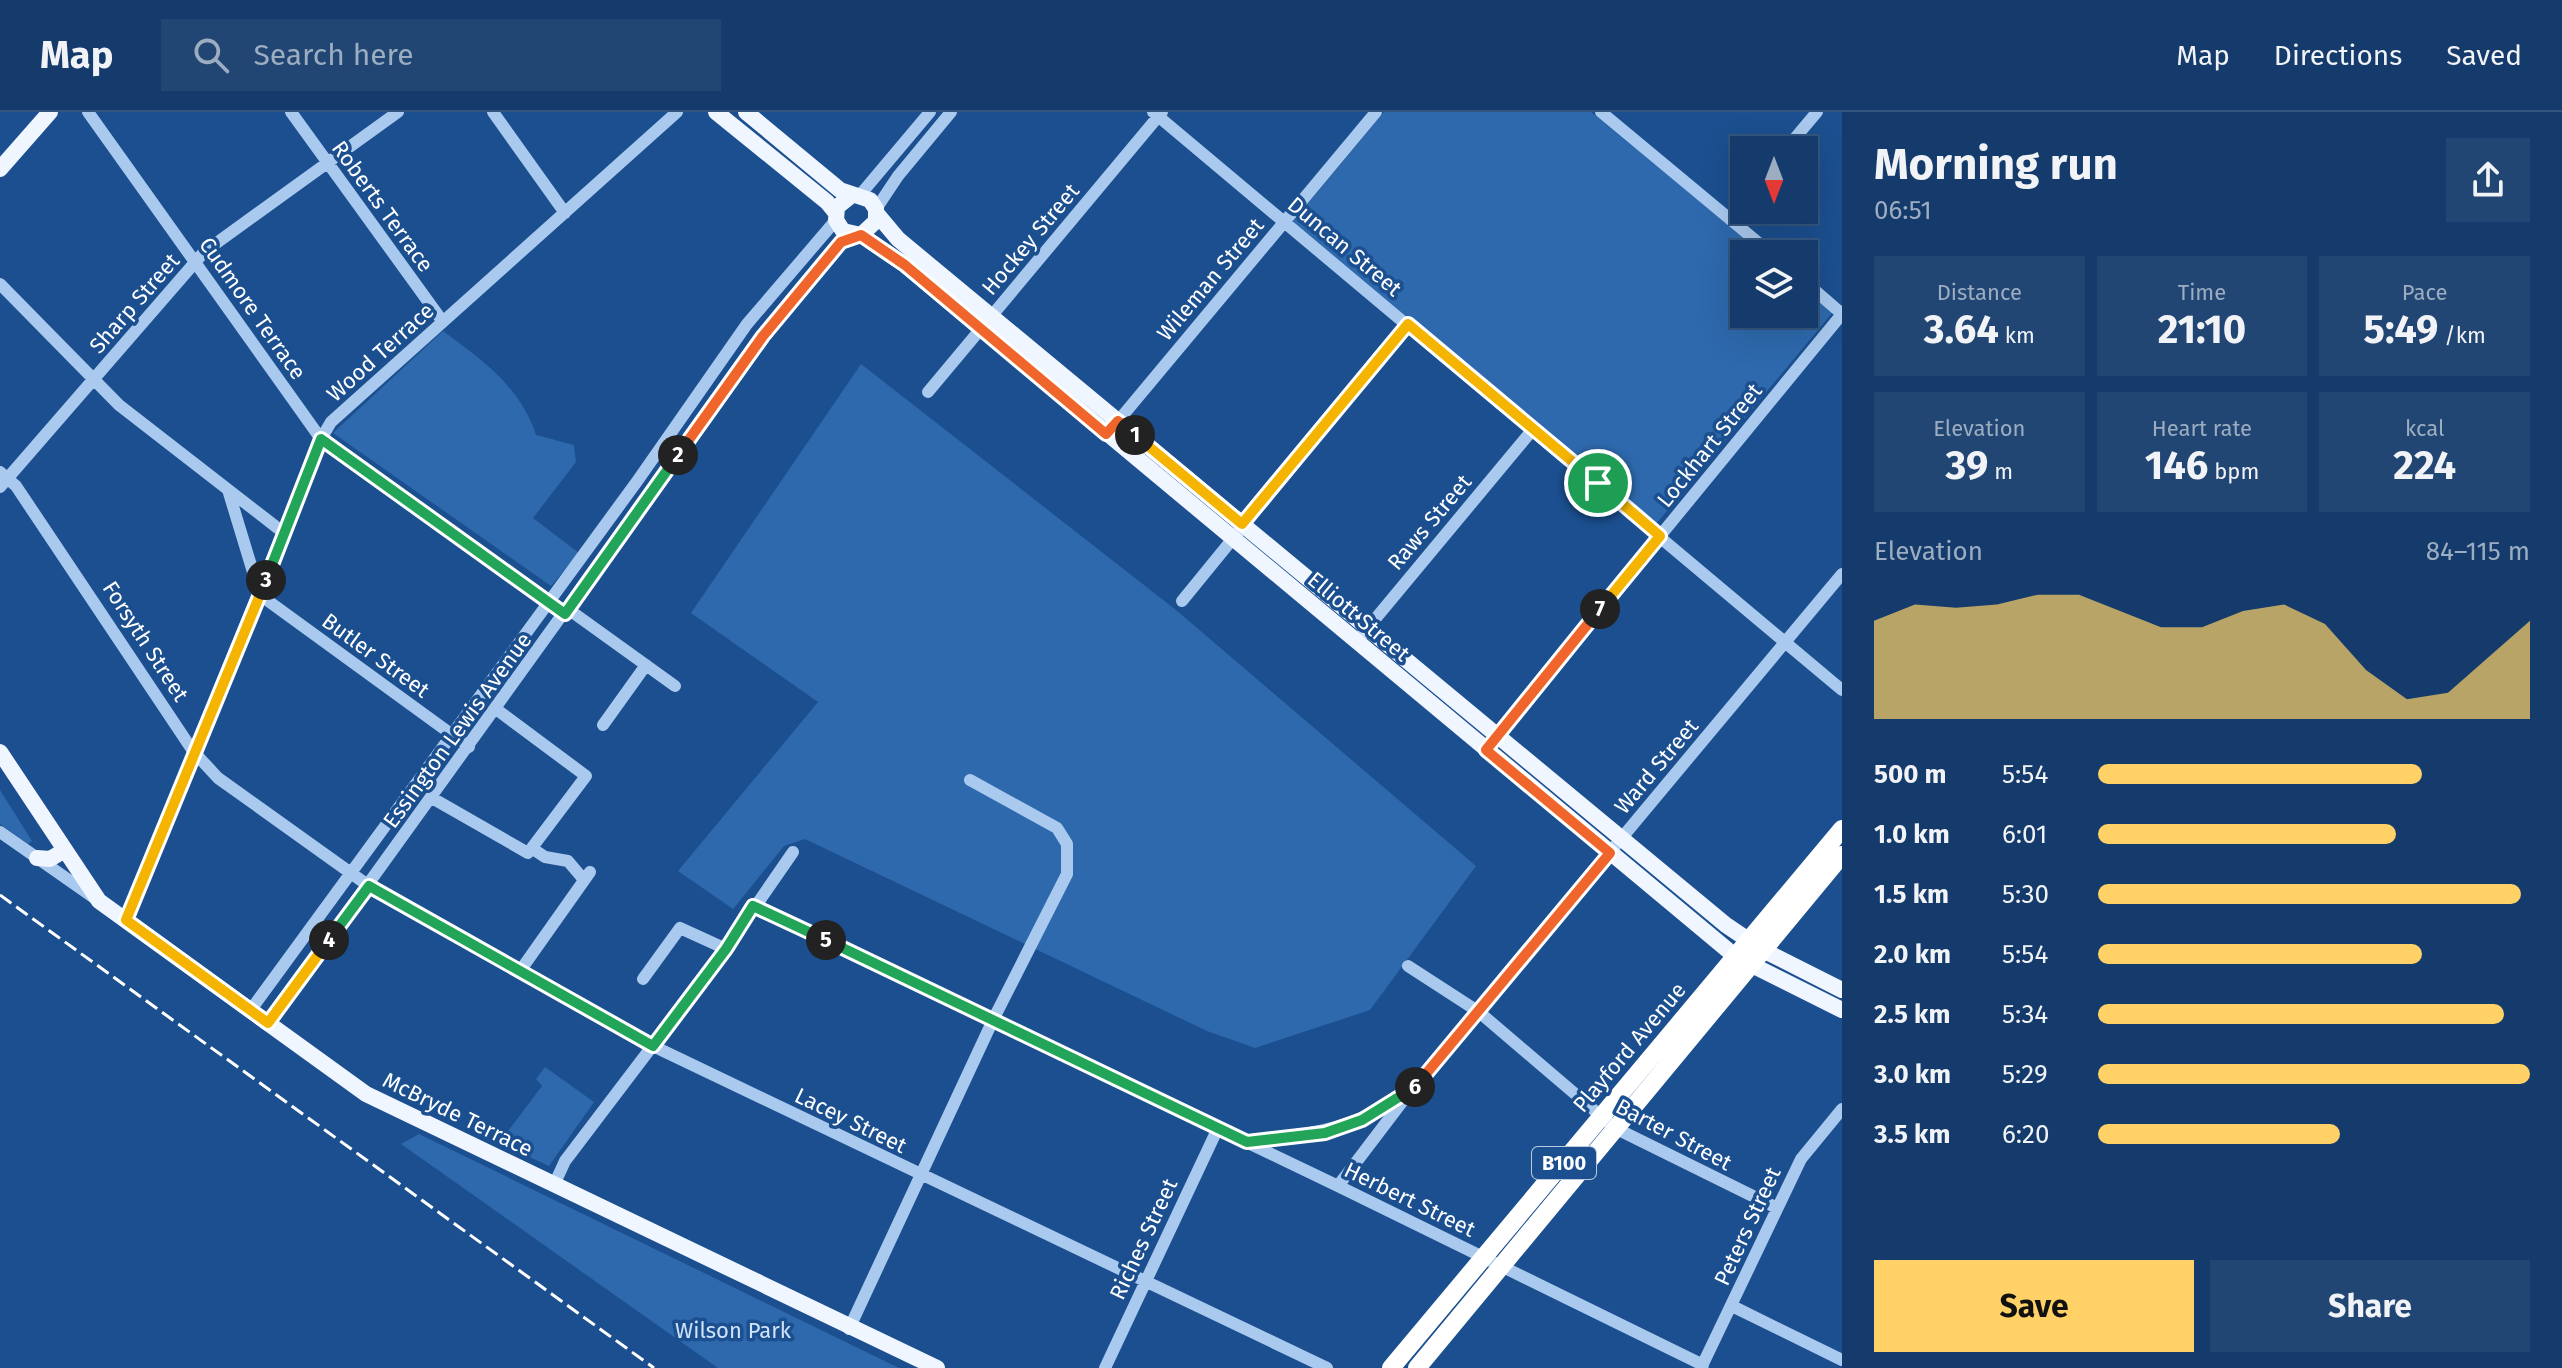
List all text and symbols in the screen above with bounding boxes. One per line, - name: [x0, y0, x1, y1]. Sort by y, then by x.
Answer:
- search box: [161, 19, 721, 91]
- text: Map: [40, 32, 113, 78]
- icon: search: [189, 33, 233, 77]
- text: Search here: [253, 37, 414, 73]
- text: Map: [2176, 39, 2230, 72]
- text: Directions: [2274, 39, 2402, 72]
- text: Saved: [2446, 39, 2522, 72]
- street label: Roberts Terrace: [326, 135, 439, 277]
- north arrow: [1730, 136, 1818, 224]
- map controls: [1730, 136, 1818, 328]
- text: Morning run: [1874, 138, 2118, 191]
- button: share: [2446, 138, 2530, 222]
- street label: Hockey Street: [976, 178, 1085, 301]
- street label: Duncan Street: [1282, 191, 1407, 302]
- text: 06:51: [1874, 195, 1932, 226]
- street label: Wileman Street: [1151, 212, 1270, 346]
- street label: Cudmore Terrace: [193, 232, 312, 385]
- button: layers: [1730, 240, 1818, 328]
- street label: Sharp Street: [84, 248, 185, 359]
- text: Distance: [1937, 279, 2022, 306]
- text: Time: [2178, 279, 2226, 306]
- text: Pace: [2402, 279, 2447, 306]
- street label: Wood Terrace: [321, 297, 440, 408]
- text: 3.64: [1924, 306, 1999, 354]
- text: 21:10: [2158, 306, 2246, 354]
- text: 5:49: [2363, 306, 2438, 354]
- text: km: [1999, 322, 2035, 349]
- text: /km: [2438, 322, 2486, 349]
- street label: Lockhart Street: [1651, 378, 1768, 513]
- pin: 1: [1115, 415, 1155, 455]
- text: Elevation: [1933, 415, 2025, 442]
- text: Heart rate: [2152, 415, 2252, 442]
- text: kcal: [2405, 415, 2444, 442]
- text: 1: [1130, 421, 1140, 448]
- pin: 2: [658, 435, 698, 475]
- text: 2: [672, 441, 684, 468]
- text: 39: [1946, 442, 1988, 490]
- text: 146: [2145, 442, 2208, 490]
- text: 224: [2393, 442, 2456, 490]
- pin: [1564, 449, 1632, 517]
- text: m: [1988, 458, 2013, 485]
- text: bpm: [2208, 458, 2259, 485]
- icon: arrive: [1576, 461, 1620, 505]
- street label: Raws Street: [1382, 469, 1477, 576]
- text: Elevation: [1874, 536, 1983, 567]
- text: 84–115 m: [2426, 536, 2530, 567]
- pin: 3: [246, 560, 286, 600]
- text: 3: [260, 566, 272, 593]
- street label: Elliott Street: [1302, 566, 1415, 667]
- street label: Forsyth Street: [97, 576, 195, 707]
- pin: 7: [1580, 589, 1620, 629]
- text: 7: [1595, 595, 1605, 622]
- street label: Butler Street: [317, 607, 435, 703]
- street label: Essington Lewis Avenue: [377, 627, 537, 833]
- street label: Ward Street: [1609, 713, 1704, 819]
- text: 500 m: [1874, 759, 1947, 790]
- text: 5:54: [2002, 759, 2048, 790]
- text: 1.0 km: [1874, 819, 1950, 850]
- text: 6:01: [2002, 819, 2047, 850]
- text: 1.5 km: [1874, 879, 1949, 910]
- text: 5:30: [2002, 879, 2049, 910]
- pin: 4: [309, 920, 349, 960]
- pin: 5: [806, 920, 846, 960]
- text: 4: [323, 926, 335, 953]
- text: 5: [820, 926, 832, 953]
- text: 2.0 km: [1874, 939, 1951, 970]
- text: 5:54: [2002, 939, 2048, 970]
- street label: Playford Avenue: [1567, 977, 1692, 1118]
- text: 2.5 km: [1874, 999, 1950, 1030]
- text: 5:34: [2002, 999, 2048, 1030]
- text: 3.0 km: [1874, 1059, 1951, 1090]
- text: 5:29: [2002, 1059, 2048, 1090]
- street label: McBryde Terrace: [378, 1066, 537, 1162]
- pin: 6: [1395, 1067, 1435, 1107]
- text: 6: [1409, 1073, 1421, 1100]
- street label: Lacey Street: [790, 1082, 911, 1159]
- street label: Barter Street: [1611, 1093, 1736, 1176]
- text: 3.5 km: [1874, 1119, 1950, 1150]
- text: 6:20: [2002, 1119, 2049, 1150]
- road number: B100: [1532, 1147, 1596, 1179]
- street label: Herbert Street: [1340, 1156, 1480, 1243]
- street label: Peters Street: [1708, 1163, 1787, 1290]
- street label: Riches Street: [1104, 1174, 1183, 1304]
- button: Save: [1874, 1260, 2194, 1352]
- button: Share: [2210, 1260, 2530, 1352]
- park label: Wilson Park: [675, 1317, 792, 1344]

